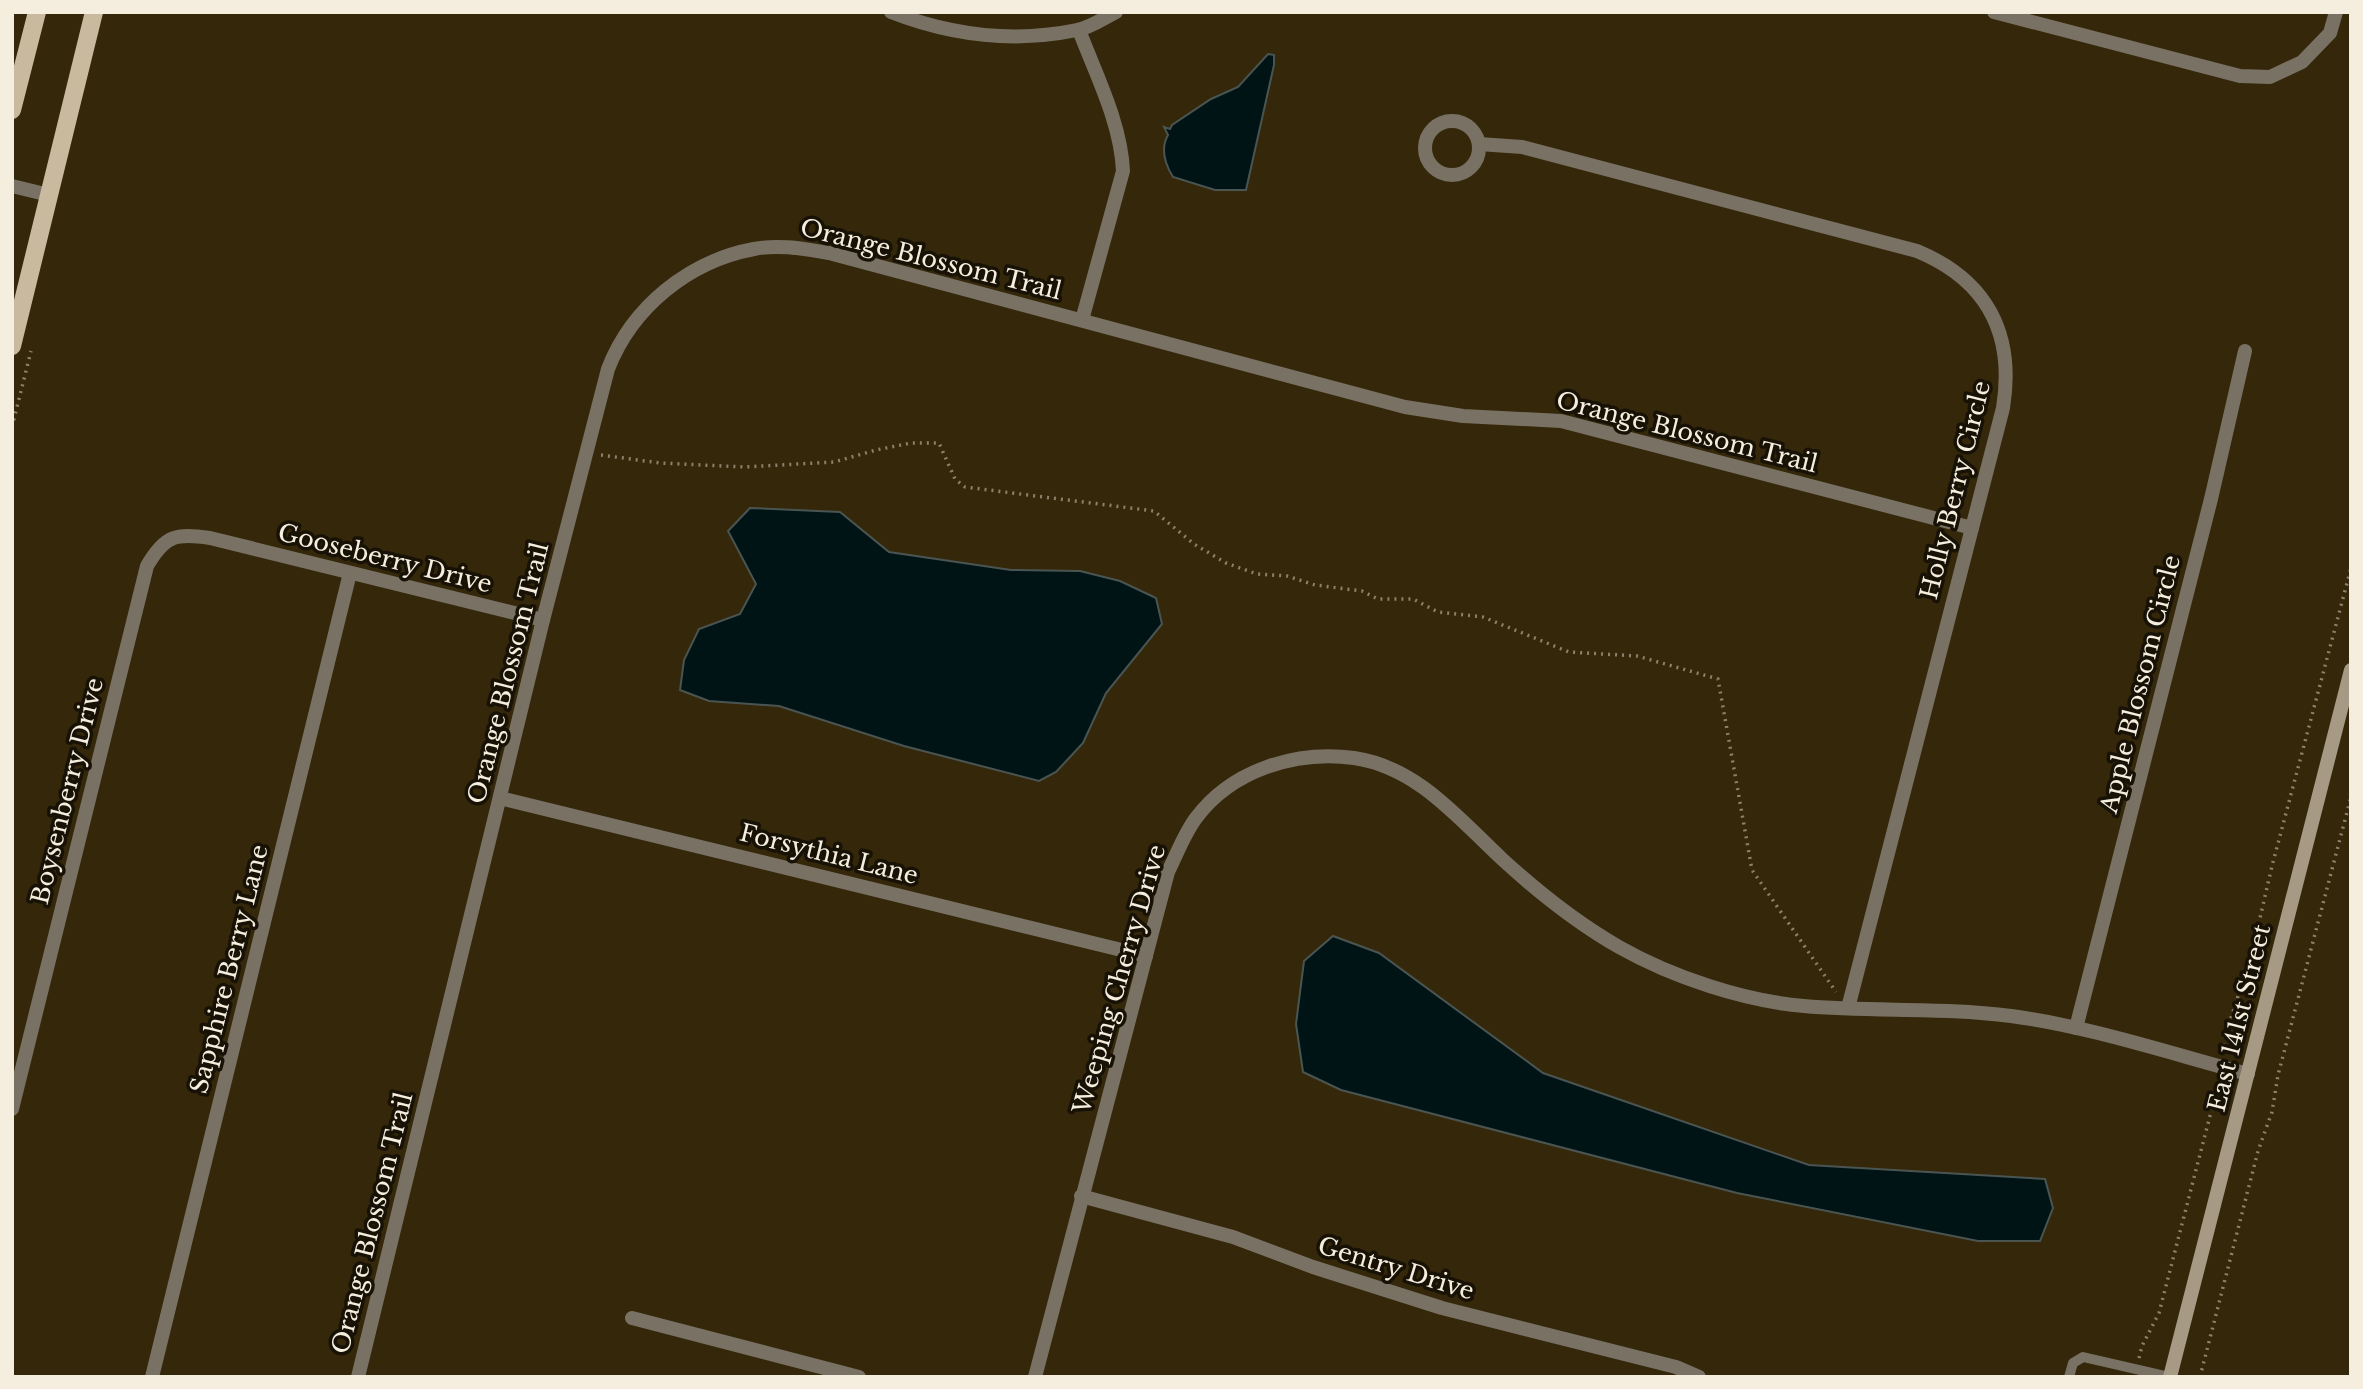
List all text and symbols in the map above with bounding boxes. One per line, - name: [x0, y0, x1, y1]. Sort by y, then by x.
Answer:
- street label: Orange Blossom Trail: [797, 212, 1065, 306]
- street label: Holly Berry Circle: [1914, 378, 1996, 602]
- street label: Orange Blossom Trail: [1553, 385, 1821, 479]
- street label: Gooseberry Drive: [275, 517, 495, 599]
- street label: Orange Blossom Trail: [461, 539, 555, 807]
- street label: Apple Blossom Circle: [2094, 552, 2186, 817]
- street label: Boysenberry Drive: [25, 675, 109, 907]
- street label: Forsythia Lane: [737, 818, 921, 890]
- street label: Weeping Cherry Drive: [1066, 841, 1171, 1118]
- street label: Sapphire Berry Lane: [184, 842, 274, 1096]
- street label: East 141st Street: [2202, 921, 2276, 1115]
- street label: Orange Blossom Trail: [325, 1089, 419, 1357]
- street label: Gentry Drive: [1314, 1230, 1478, 1306]

